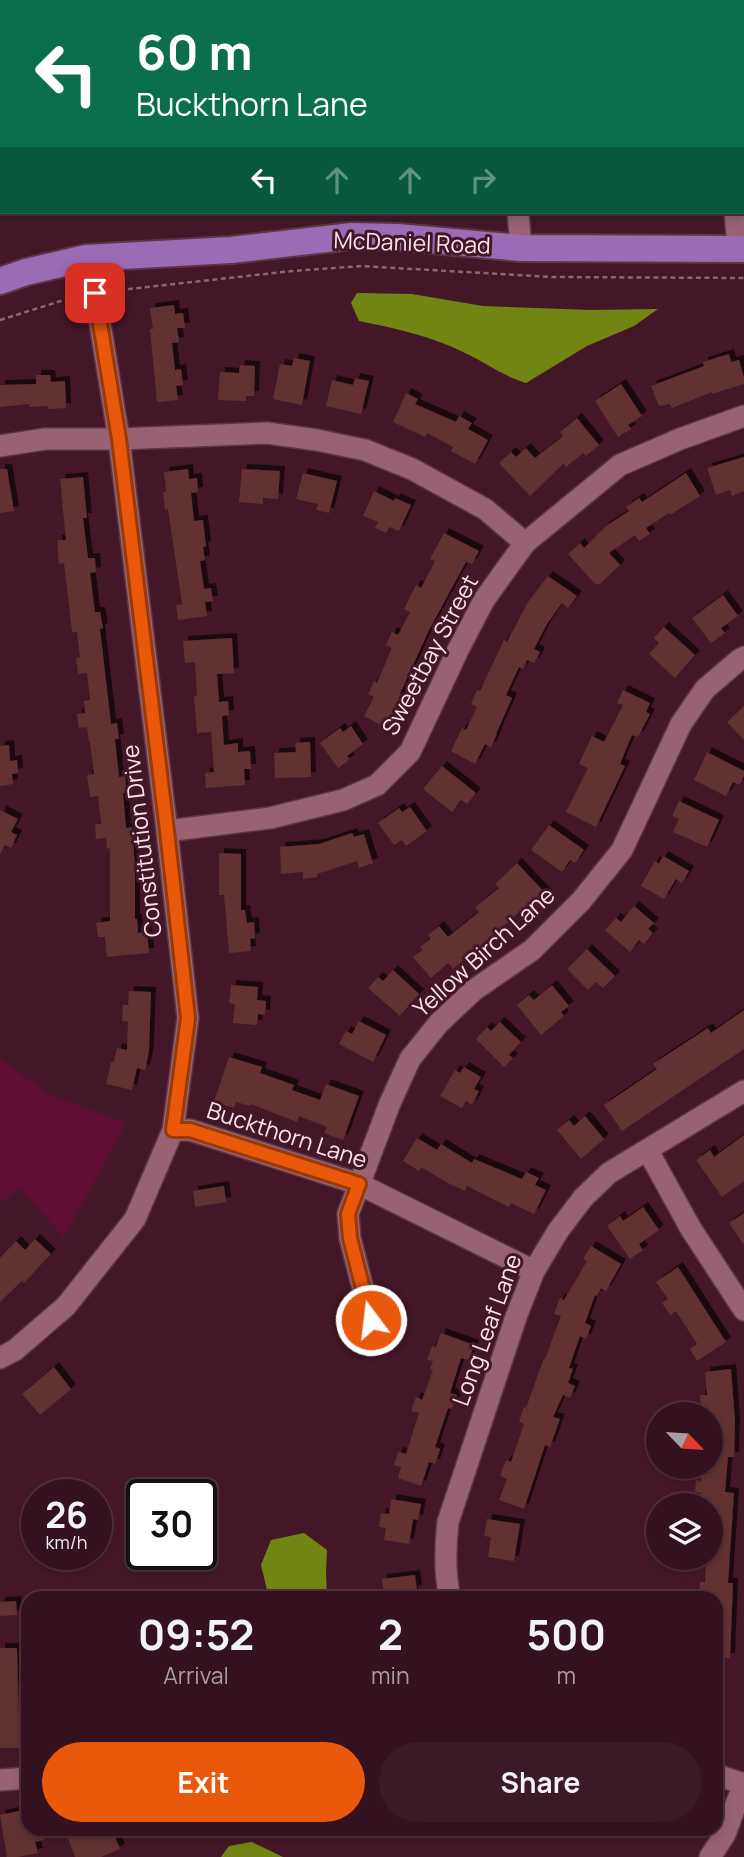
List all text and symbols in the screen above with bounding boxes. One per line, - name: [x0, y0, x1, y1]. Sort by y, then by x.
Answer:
- text: 60 m: [136, 18, 253, 85]
- icon: left: [21, 28, 112, 119]
- text: Buckthorn Lane: [136, 82, 368, 126]
- icon: left: [245, 161, 283, 199]
- icon: ahead: [318, 161, 356, 199]
- icon: ahead: [391, 161, 429, 199]
- icon: right: [464, 161, 502, 199]
- street label: McDaniel Road: [333, 223, 491, 261]
- pin: [65, 263, 125, 323]
- icon: arrive: [76, 274, 114, 312]
- street label: Sweetbay Street: [373, 569, 485, 740]
- street label: Constitution Drive: [113, 743, 169, 939]
- street label: Yellow Birch Lane: [406, 879, 561, 1024]
- street label: Buckthorn Lane: [203, 1093, 371, 1175]
- street label: Long Leaf Lane: [444, 1249, 528, 1410]
- position arrow: [334, 1283, 408, 1357]
- north arrow: [646, 1402, 723, 1479]
- map controls: [646, 1402, 723, 1570]
- speed limit sign: 30: [126, 1479, 217, 1570]
- text: 26: [45, 1491, 88, 1539]
- button: layers: [646, 1493, 723, 1570]
- text: km/h: [46, 1530, 87, 1554]
- text: 09:52: [138, 1605, 254, 1663]
- text: 2: [378, 1605, 403, 1663]
- text: 500: [526, 1605, 606, 1663]
- text: Arrival: [163, 1659, 229, 1691]
- text: min: [371, 1659, 410, 1691]
- text: m: [557, 1659, 576, 1691]
- button: Exit: [42, 1742, 365, 1822]
- button: Share: [379, 1742, 702, 1822]

